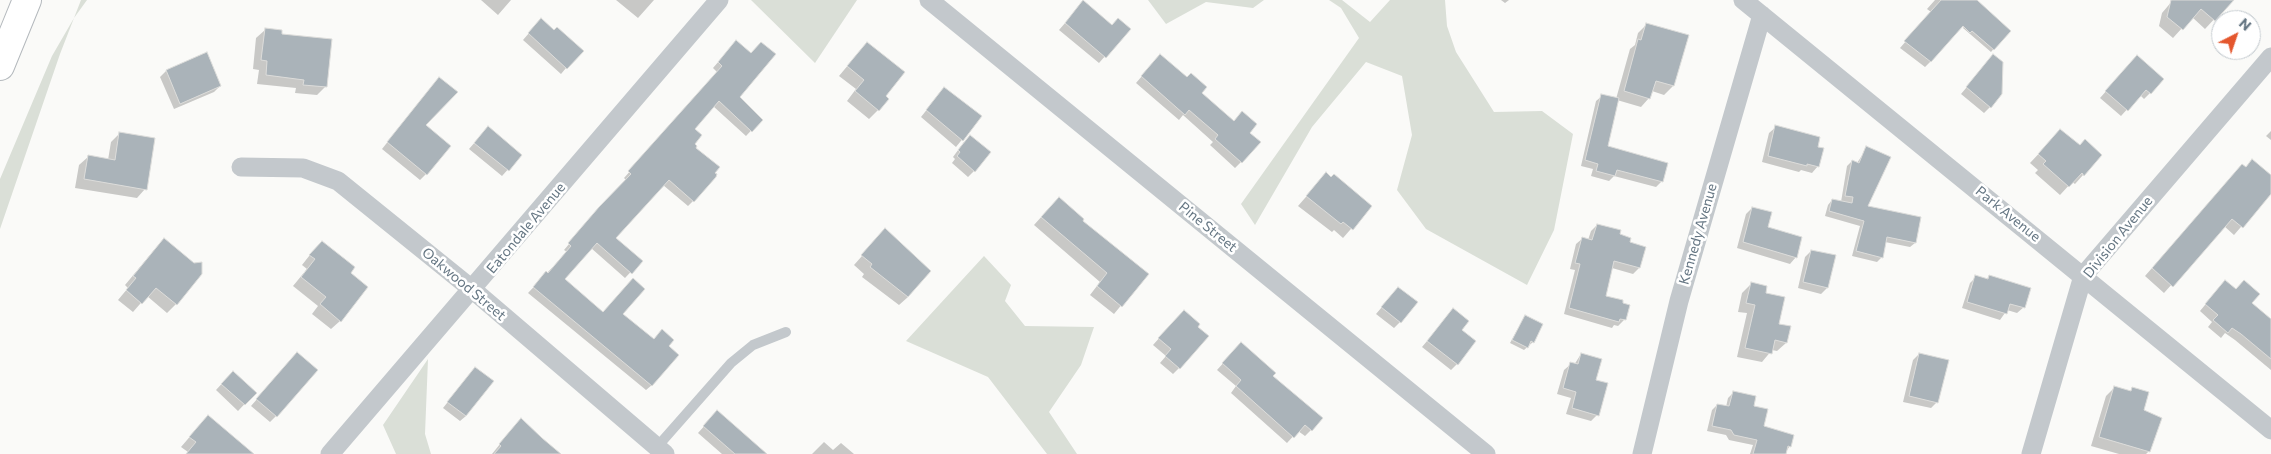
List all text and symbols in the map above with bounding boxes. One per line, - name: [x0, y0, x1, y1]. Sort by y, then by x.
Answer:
- north arrow: [2211, 10, 2261, 60]
- text: N: [2236, 14, 2255, 34]
- street label: Eatondale Avenue: [483, 179, 569, 277]
- street label: Kennedy Avenue: [1676, 182, 1720, 286]
- street label: Park Avenue: [1972, 183, 2044, 245]
- street label: Division Avenue: [2080, 193, 2156, 281]
- street label: Pine Street: [1175, 198, 1241, 256]
- street label: Oakwood Street: [419, 244, 509, 324]

